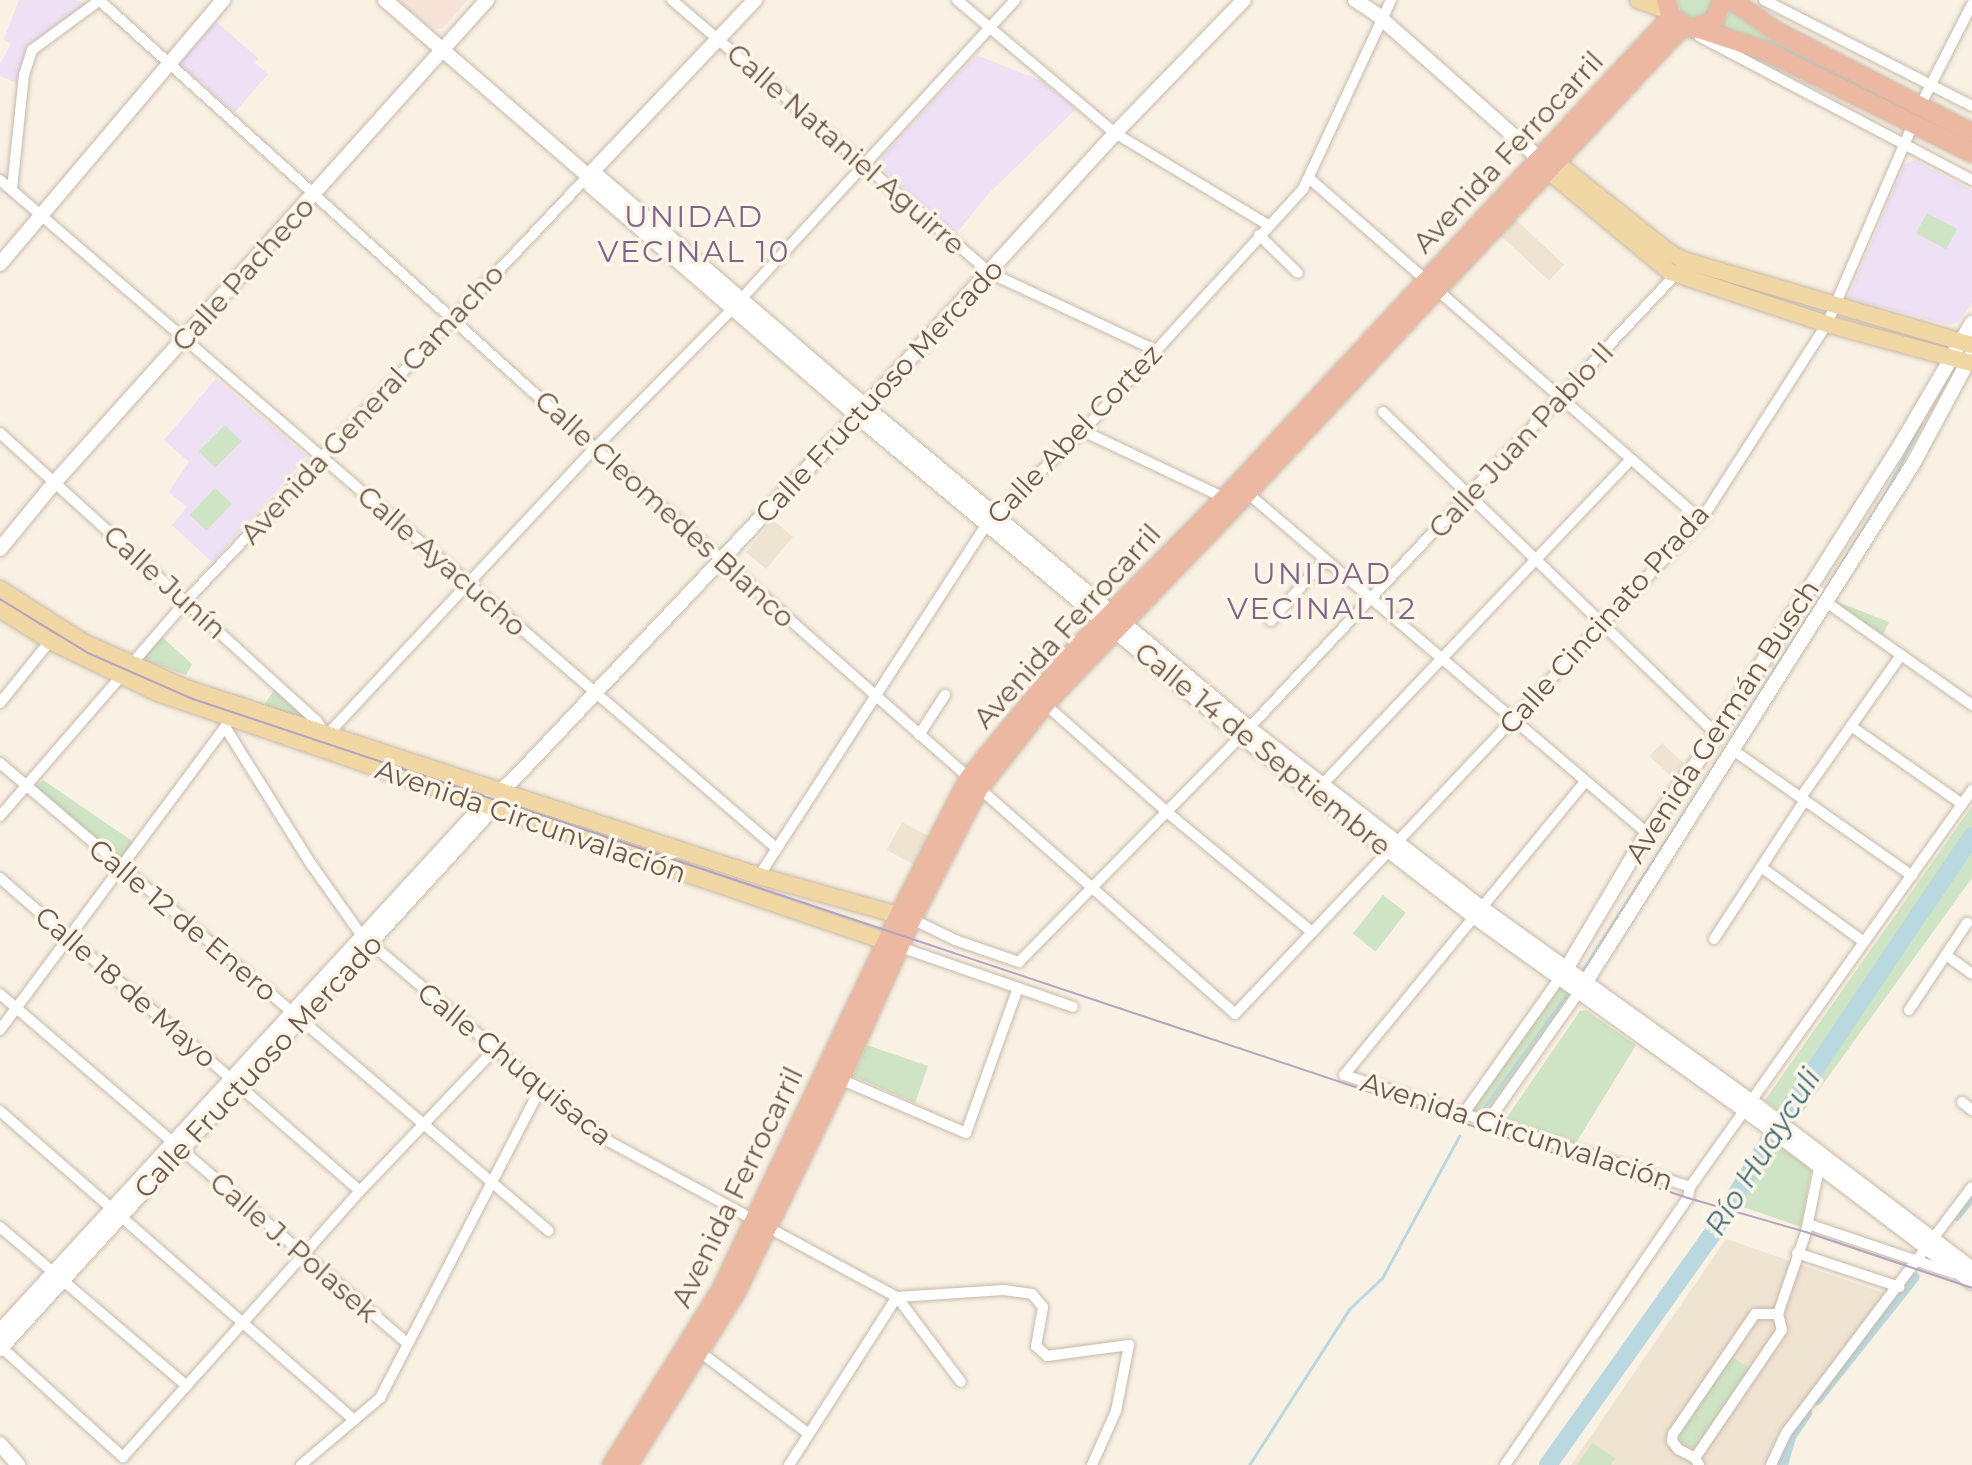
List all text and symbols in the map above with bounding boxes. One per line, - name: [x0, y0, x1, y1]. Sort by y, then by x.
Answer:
- street label: Calle Nataniel Aguirre: [720, 36, 972, 262]
- street label: Avenida Ferrocarril: [1406, 44, 1610, 260]
- street label: Calle Pacheco: [165, 190, 321, 358]
- district label: UNIDAD VECINAL 10: [598, 199, 790, 270]
- street label: Calle Fructuoso Mercado: [748, 252, 1010, 530]
- street label: Avenida General Camacho: [233, 257, 511, 551]
- street label: Calle Juan Pablo II: [1422, 335, 1620, 545]
- street label: Calle Abel Cortez: [980, 337, 1168, 531]
- street label: Calle Cleomedes Blanco: [528, 383, 802, 635]
- street label: Calle Ayacucho: [351, 479, 533, 643]
- street label: Calle Cincinato Prada: [1492, 497, 1716, 741]
- street label: Avenida Ferrocarril: [966, 517, 1168, 735]
- street label: Calle Junín: [97, 518, 233, 646]
- district label: UNIDAD VECINAL 12: [1227, 556, 1417, 626]
- street label: Avenida Germán Busch: [1618, 573, 1826, 869]
- street label: Calle 14 de Septiembre: [1128, 635, 1398, 863]
- street label: Avenida Circunvalación: [371, 752, 691, 890]
- street label: Calle 12 de Enero: [82, 832, 284, 1008]
- street label: Calle 18 de Mayo: [29, 899, 223, 1075]
- street label: Calle Fructuoso Mercado: [127, 927, 389, 1205]
- street label: Calle Chuquisaca: [411, 975, 619, 1153]
- street label: Avenida Ferrocarril: [664, 1061, 810, 1313]
- water label: Río Huayculi: [1697, 1062, 1829, 1242]
- street label: Avenida Circunvalación: [1357, 1065, 1677, 1197]
- street label: Calle J. Polasek: [203, 1165, 385, 1329]

